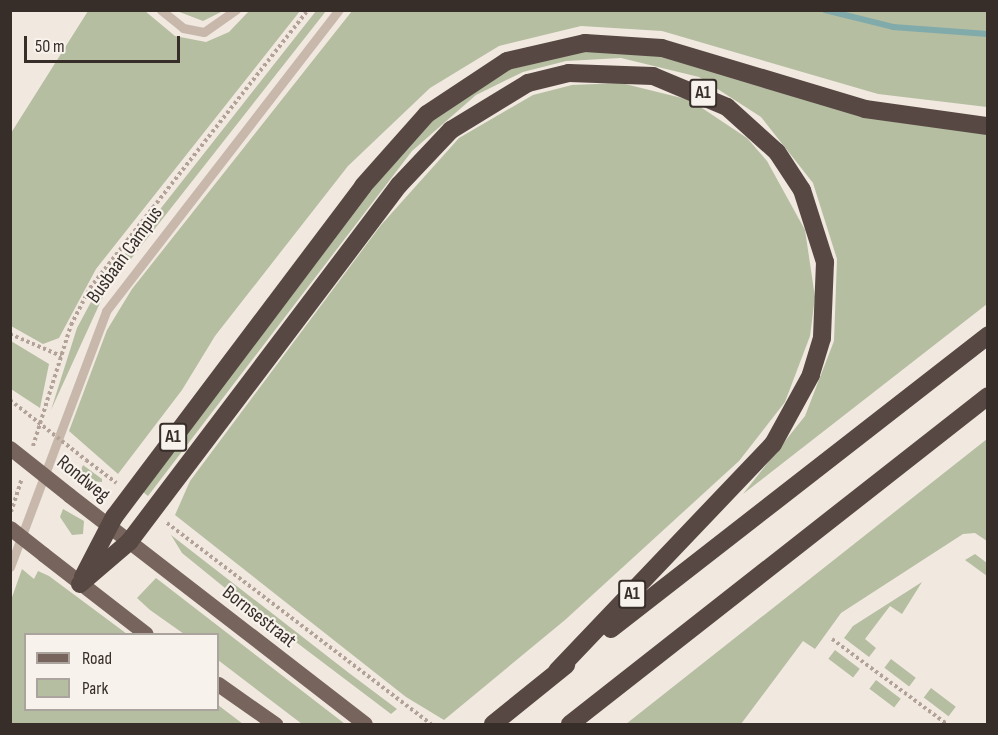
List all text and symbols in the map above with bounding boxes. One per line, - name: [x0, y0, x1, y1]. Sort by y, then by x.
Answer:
- scale bar: [27, 24, 183, 62]
- text: 50 m: [35, 36, 65, 57]
- road number: A1: [688, 78, 718, 108]
- street label: Busbaan Campus: [82, 202, 168, 308]
- road number: A1: [158, 422, 188, 452]
- street label: Rondweg: [52, 450, 114, 508]
- road number: A1: [617, 579, 647, 609]
- street label: Bornsestraat: [217, 581, 301, 653]
- legend: [24, 633, 219, 711]
- text: Road: [82, 648, 112, 669]
- text: Park: [82, 678, 108, 699]

